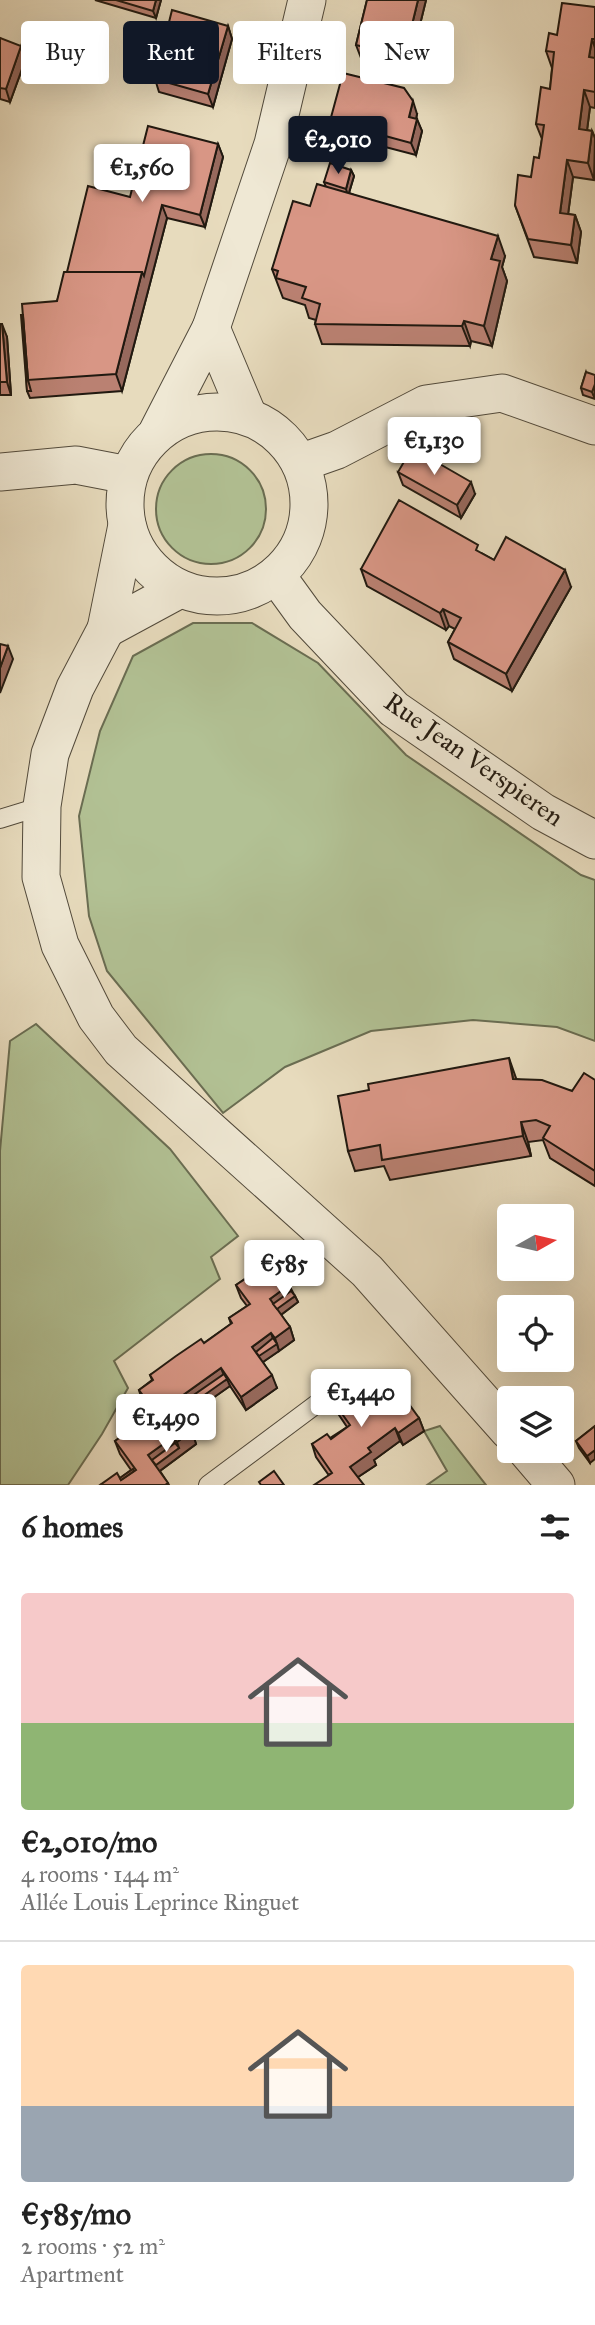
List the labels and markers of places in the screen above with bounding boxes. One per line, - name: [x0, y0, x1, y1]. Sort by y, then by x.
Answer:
- pin: €2,010: [281, 116, 395, 176]
- pin: €1,560: [85, 144, 199, 204]
- pin: €1,130: [377, 418, 491, 477]
- pin: €585: [243, 1240, 325, 1300]
- pin: €1,440: [304, 1370, 418, 1429]
- pin: €1,490: [109, 1394, 223, 1454]

